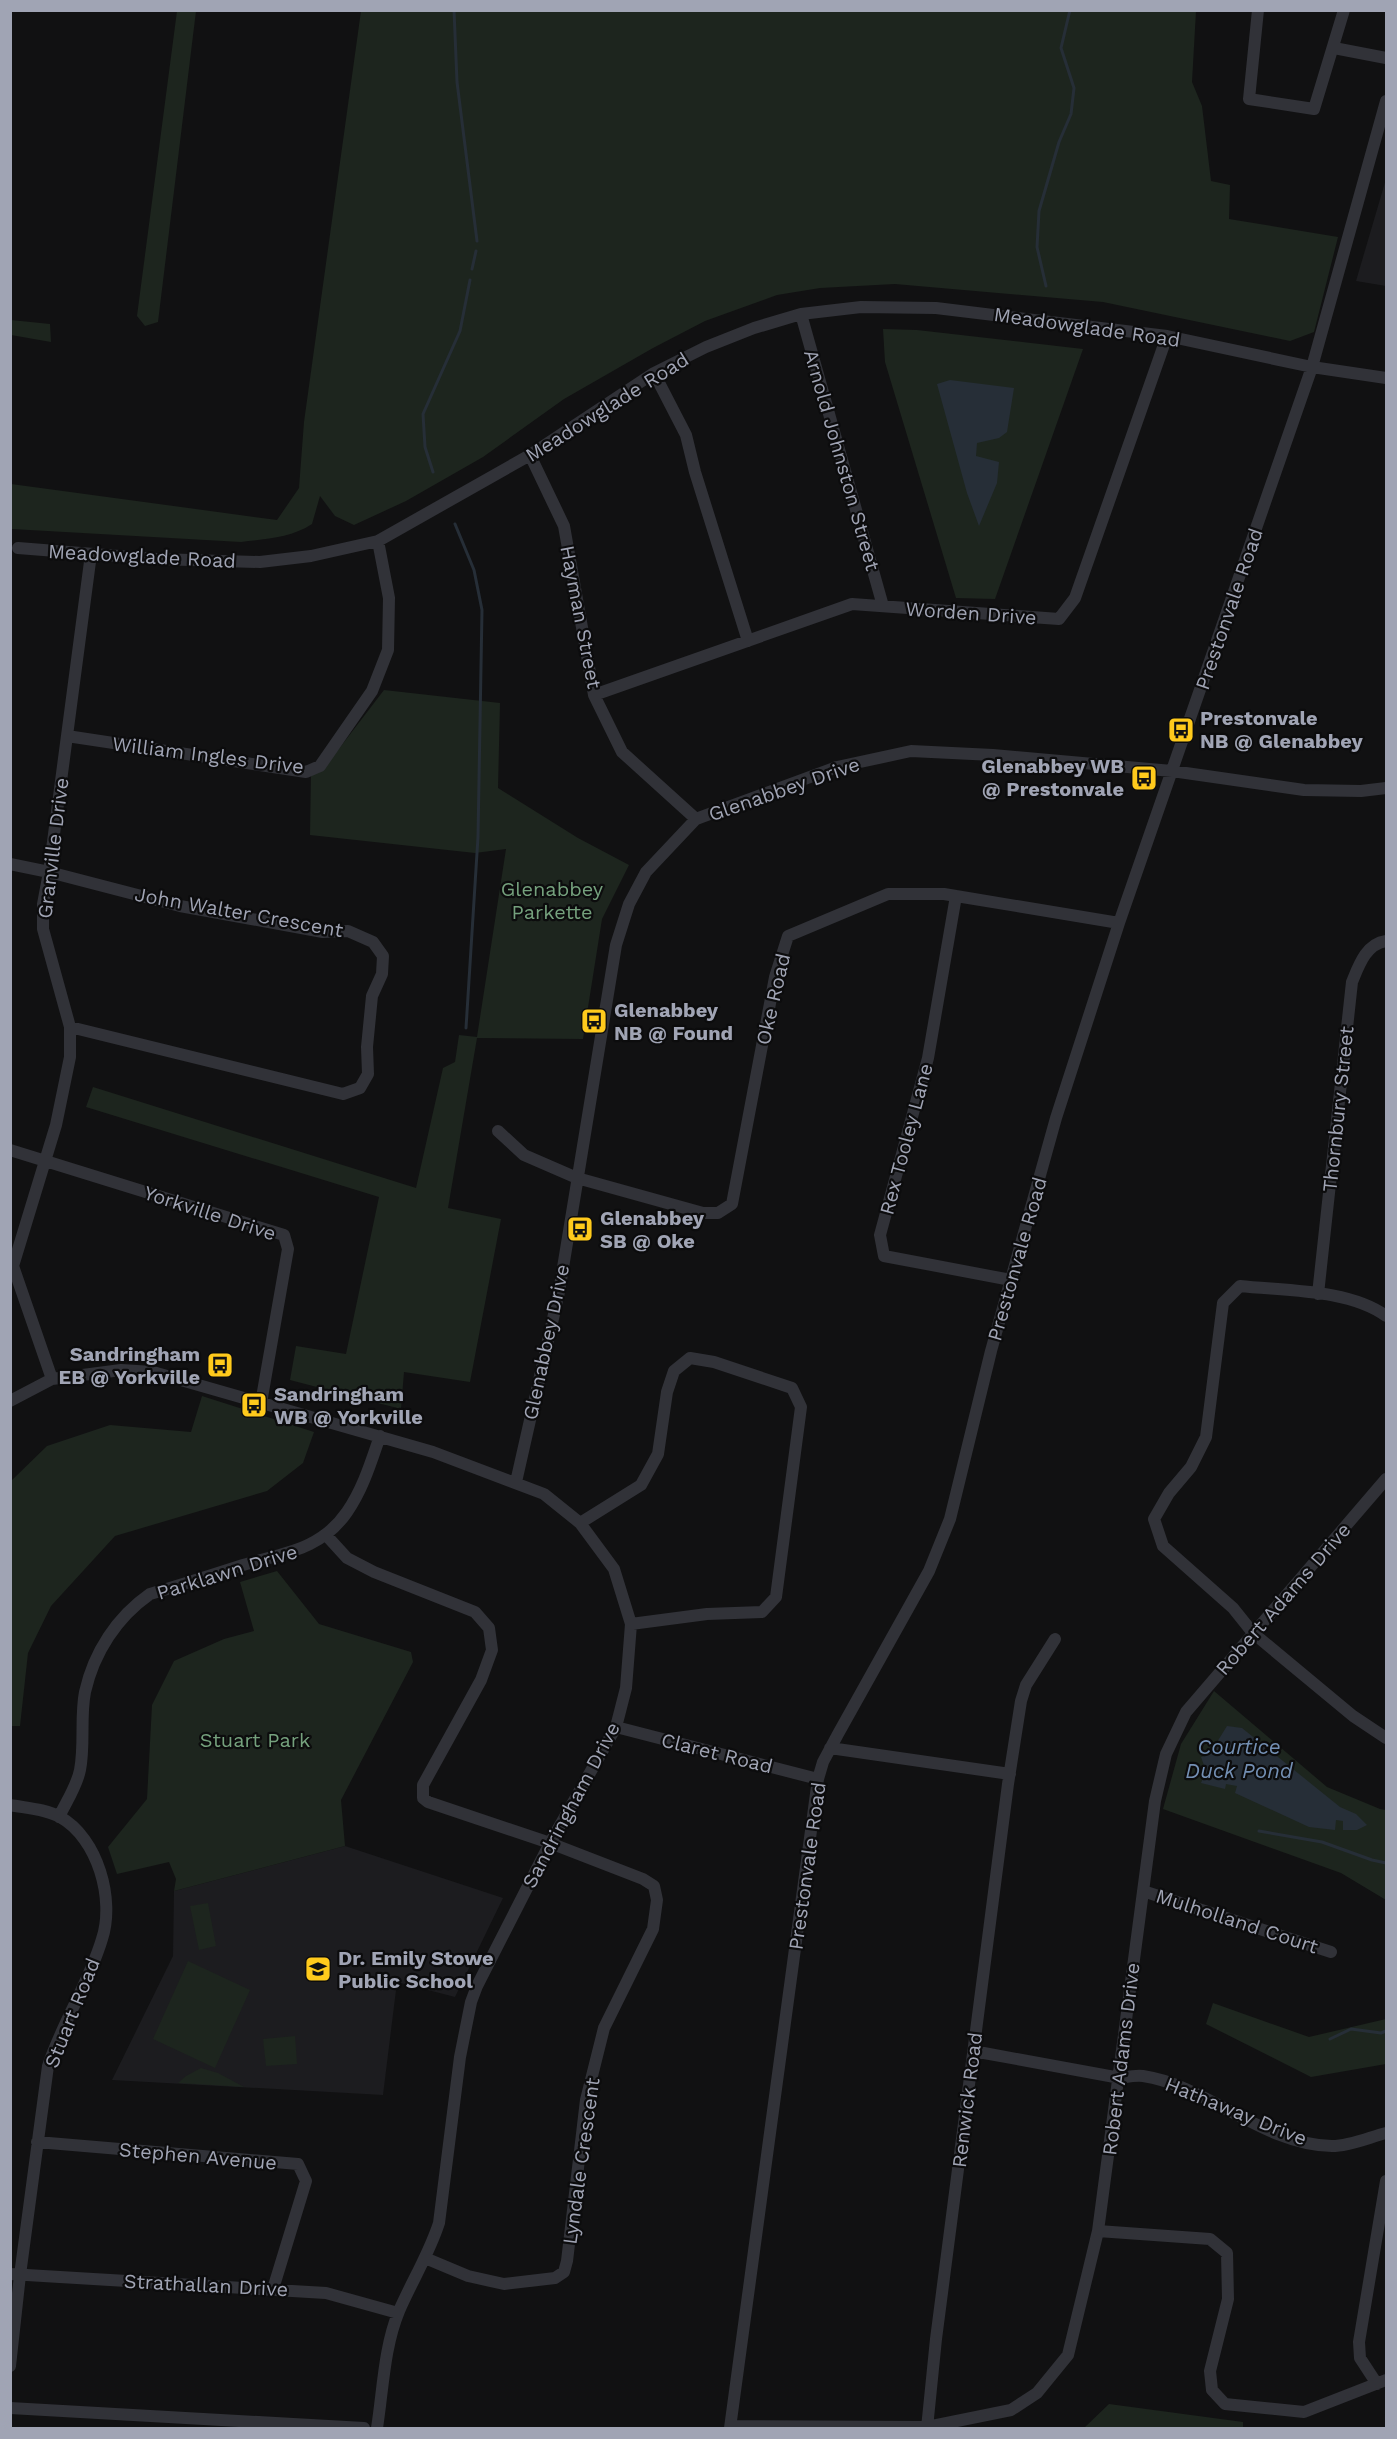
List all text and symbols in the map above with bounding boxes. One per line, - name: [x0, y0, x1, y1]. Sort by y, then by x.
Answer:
- street label: Meadowglade Road: [992, 302, 1182, 352]
- street label: Meadowglade Road: [521, 347, 693, 467]
- street label: Arnold Johnston Street: [799, 347, 885, 574]
- street label: Prestonvale Road: [1190, 525, 1268, 693]
- street label: Meadowglade Road: [47, 539, 237, 573]
- street label: Hayman Street: [555, 543, 607, 691]
- street label: Worden Drive: [905, 596, 1037, 630]
- place label: Prestonvale NB @ Glenabbey: [1200, 706, 1363, 753]
- bus stop icon: Prestonvale NB @ Glenabbey: [1166, 715, 1196, 745]
- street label: William Ingles Drive: [111, 731, 305, 779]
- street label: Glenabbey Drive: [705, 752, 863, 826]
- place label: Glenabbey WB @ Prestonvale: [981, 754, 1124, 801]
- bus stop icon: Glenabbey WB @ Prestonvale: [1129, 763, 1159, 793]
- street label: Granville Drive: [32, 776, 74, 920]
- park label: Glenabbey Parkette: [501, 877, 604, 924]
- street label: John Walter Crescent: [133, 882, 346, 942]
- street label: Oke Road: [751, 951, 795, 1047]
- place label: Glenabbey NB @ Found: [614, 998, 733, 1045]
- bus stop icon: Glenabbey NB @ Found: [579, 1006, 609, 1036]
- street label: Thornbury Street: [1317, 1024, 1359, 1193]
- street label: Rex Tooley Lane: [874, 1061, 938, 1217]
- street label: Prestonvale Road: [982, 1174, 1052, 1344]
- street label: Yorkville Drive: [141, 1180, 279, 1246]
- place label: Glenabbey SB @ Oke: [600, 1206, 705, 1253]
- bus stop icon: Glenabbey SB @ Oke: [565, 1214, 595, 1244]
- street label: Glenabbey Drive: [518, 1262, 574, 1422]
- place label: Sandringham EB @ Yorkville: [59, 1342, 200, 1389]
- bus stop icon: Sandringham EB @ Yorkville: [205, 1350, 235, 1380]
- place label: Sandringham WB @ Yorkville: [274, 1382, 423, 1429]
- bus stop icon: Sandringham WB @ Yorkville: [239, 1390, 269, 1420]
- street label: Robert Adams Drive: [1210, 1518, 1356, 1680]
- street label: Parklawn Drive: [154, 1539, 300, 1605]
- street label: Sandringham Drive: [517, 1718, 625, 1892]
- park label: Stuart Park: [200, 1728, 310, 1752]
- street label: Claret Road: [659, 1728, 775, 1778]
- water label: Courtice Duck Pond: [1185, 1734, 1294, 1783]
- street label: Prestonvale Road: [783, 1780, 831, 1952]
- street label: Mulholland Court: [1153, 1883, 1322, 1959]
- place label: Dr. Emily Stowe Public School: [338, 1946, 494, 1993]
- school or university icon: Dr. Emily Stowe Public School: [303, 1954, 333, 1984]
- street label: Stuart Road: [39, 1955, 105, 2071]
- street label: Robert Adams Drive: [1097, 1961, 1145, 2157]
- street label: Renwick Road: [947, 2031, 987, 2169]
- street label: Hathaway Drive: [1162, 2072, 1310, 2150]
- street label: Lyndale Crescent: [557, 2075, 605, 2246]
- street label: Stephen Avenue: [118, 2137, 278, 2175]
- street label: Strathallan Drive: [123, 2269, 289, 2301]

